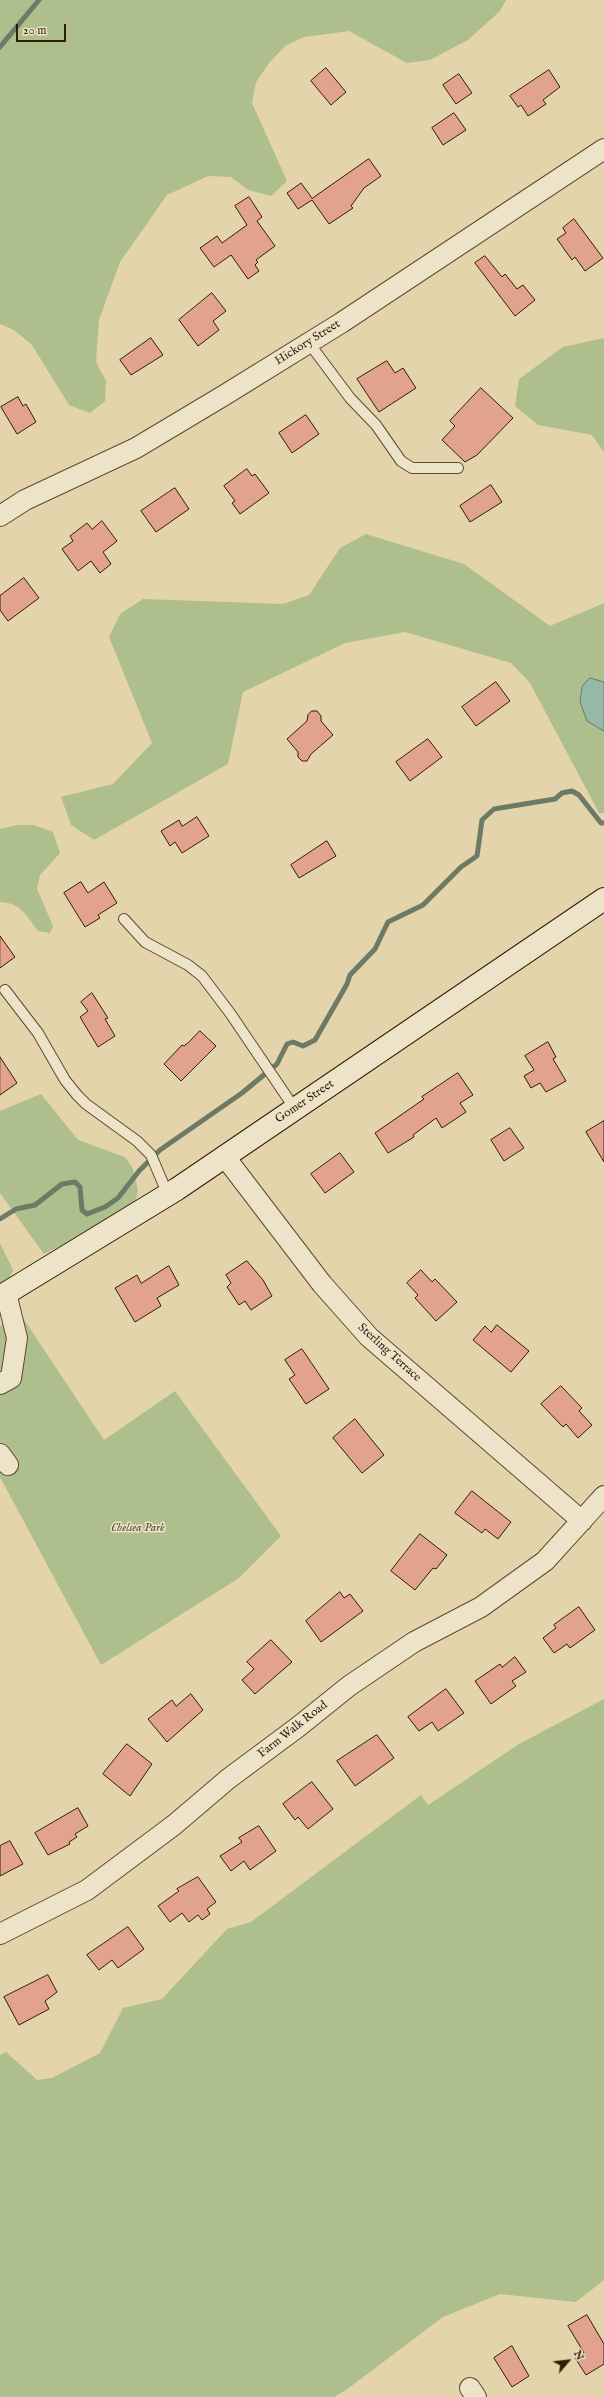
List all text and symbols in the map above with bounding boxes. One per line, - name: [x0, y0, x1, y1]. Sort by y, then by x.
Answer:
- scale bar: [18, 16, 68, 42]
- text: 20 m: [23, 23, 46, 38]
- street label: Hickory Street: [273, 317, 343, 369]
- street label: Gomer Street: [273, 1077, 337, 1127]
- street label: Sterling Terrace: [354, 1321, 424, 1385]
- park label: Chelsea Park: [111, 1522, 165, 1536]
- street label: Farm Walk Road: [255, 1698, 331, 1762]
- north arrow: [548, 2341, 588, 2381]
- text: N: [570, 2348, 587, 2363]

